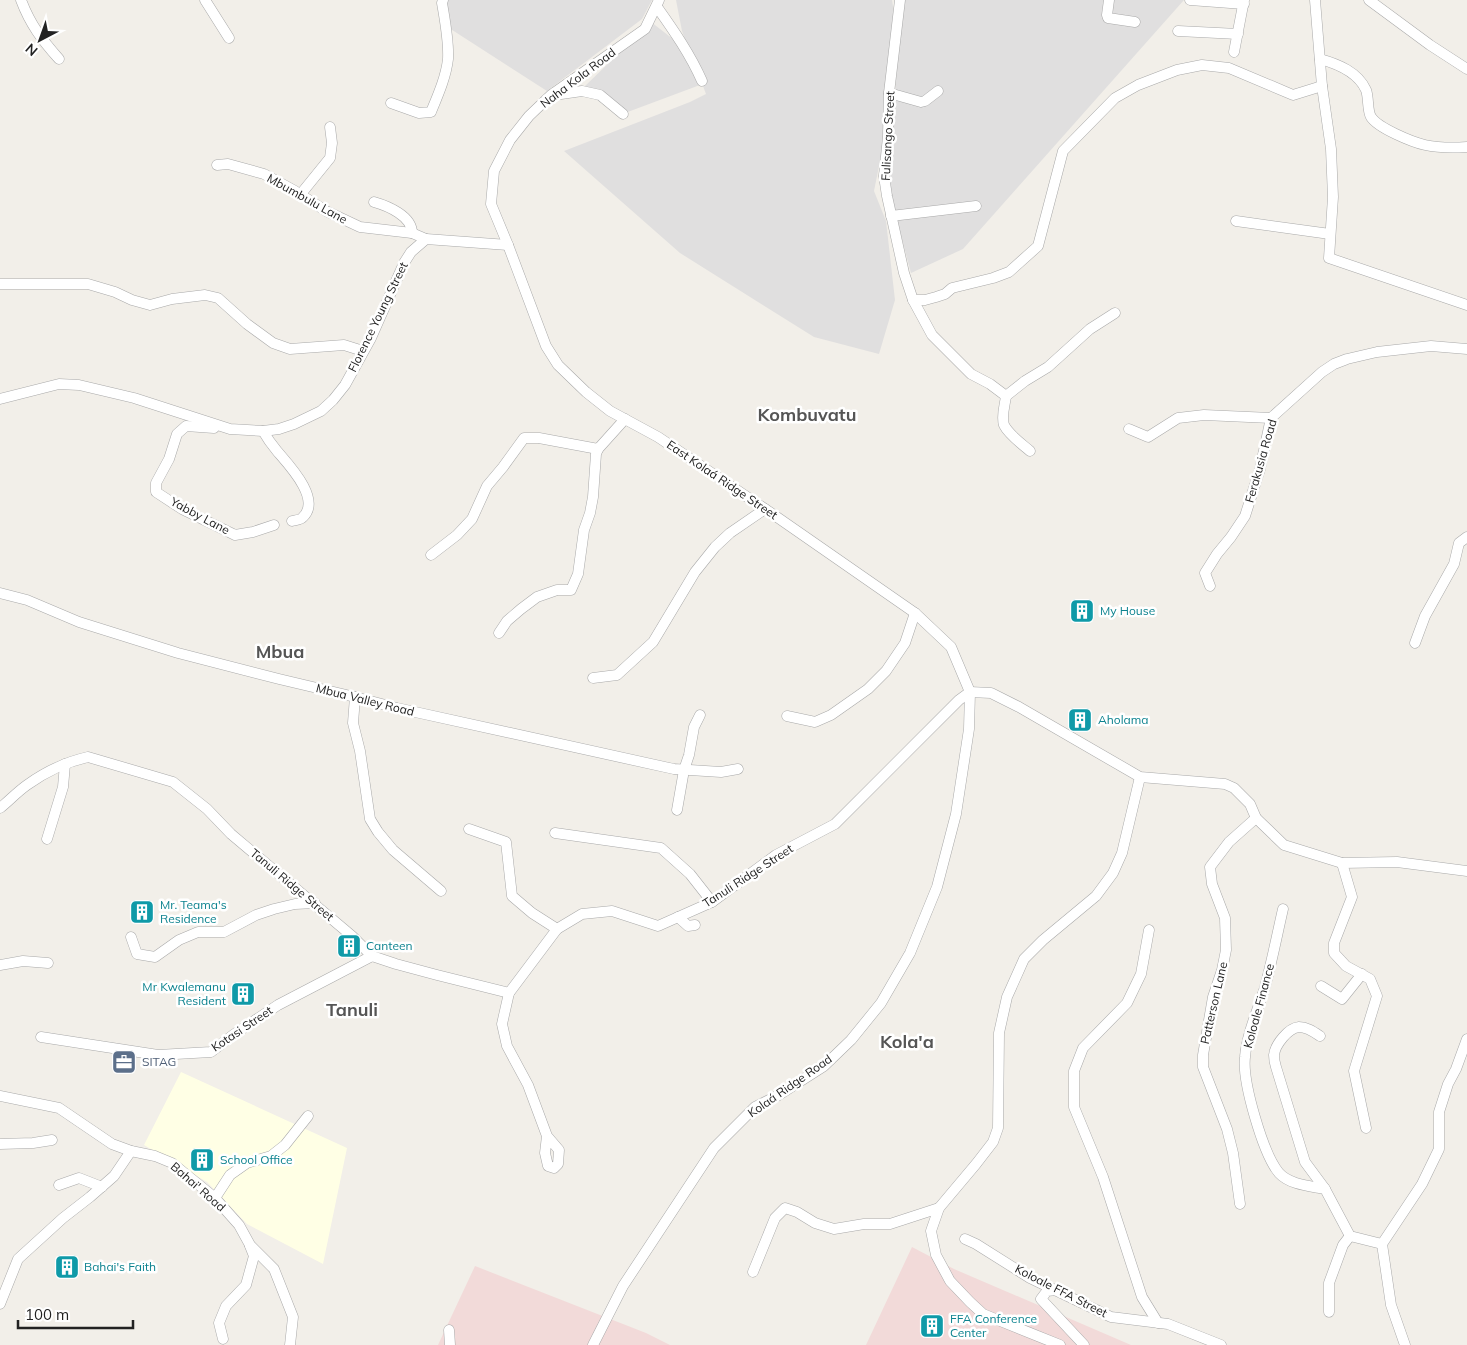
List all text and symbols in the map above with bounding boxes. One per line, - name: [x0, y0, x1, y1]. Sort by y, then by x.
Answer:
- north arrow: [15, 15, 65, 65]
- text: N: [22, 40, 41, 60]
- street label: Naha Kola Road: [537, 44, 618, 111]
- street label: Fulisango Street: [878, 91, 897, 181]
- street label: Mbumbulu Lane: [265, 170, 350, 227]
- street label: Florence Young Street: [344, 259, 411, 374]
- district label: Kombuvatu: [758, 403, 856, 426]
- street label: Ferakusia Road: [1241, 417, 1280, 504]
- street label: East Kolaá Ridge Street: [664, 437, 781, 522]
- street label: Yabby Lane: [167, 493, 232, 537]
- building icon: My House: [1069, 598, 1095, 624]
- place label: My House: [1100, 603, 1155, 618]
- district label: Mbua: [256, 640, 304, 663]
- street label: Mbua Valley Road: [314, 680, 416, 719]
- building icon: Aholama: [1067, 707, 1093, 733]
- place label: Aholama: [1098, 712, 1149, 727]
- street label: Tanuli Ridge Street: [700, 841, 796, 910]
- street label: Tanuli Ridge Street: [247, 845, 337, 924]
- place label: Mr. Teama's Residence: [160, 897, 227, 926]
- building icon: Mr. Teama's Residence: [129, 899, 155, 925]
- building icon: Canteen: [336, 933, 362, 959]
- place label: Canteen: [366, 938, 412, 953]
- street label: Patterson Lane: [1197, 960, 1230, 1045]
- street label: Koloale Finance: [1240, 962, 1277, 1050]
- place label: Mr Kwalemanu Resident: [142, 979, 226, 1008]
- building icon: Mr Kwalemanu Resident: [230, 981, 256, 1007]
- district label: Tanuli: [326, 998, 378, 1021]
- street label: Kotasi Street: [208, 1003, 275, 1055]
- district label: Kola'a: [880, 1030, 934, 1053]
- office icon: SITAG: [111, 1049, 137, 1075]
- street label: Kolaá Ridge Road: [745, 1051, 835, 1120]
- place label: SITAG: [142, 1054, 176, 1069]
- building icon: School Office: [189, 1147, 215, 1173]
- place label: School Office: [220, 1152, 293, 1167]
- street label: Bahai' Road: [168, 1159, 229, 1214]
- building icon: Bahai's Faith: [54, 1254, 80, 1280]
- place label: Bahai's Faith: [84, 1259, 156, 1274]
- street label: Koloale FFA Street: [1013, 1261, 1110, 1320]
- scale bar: [18, 1298, 132, 1330]
- text: 100 m: [25, 1305, 69, 1324]
- place label: FFA Conference Center: [950, 1311, 1037, 1340]
- building icon: FFA Conference Center: [919, 1313, 945, 1339]

